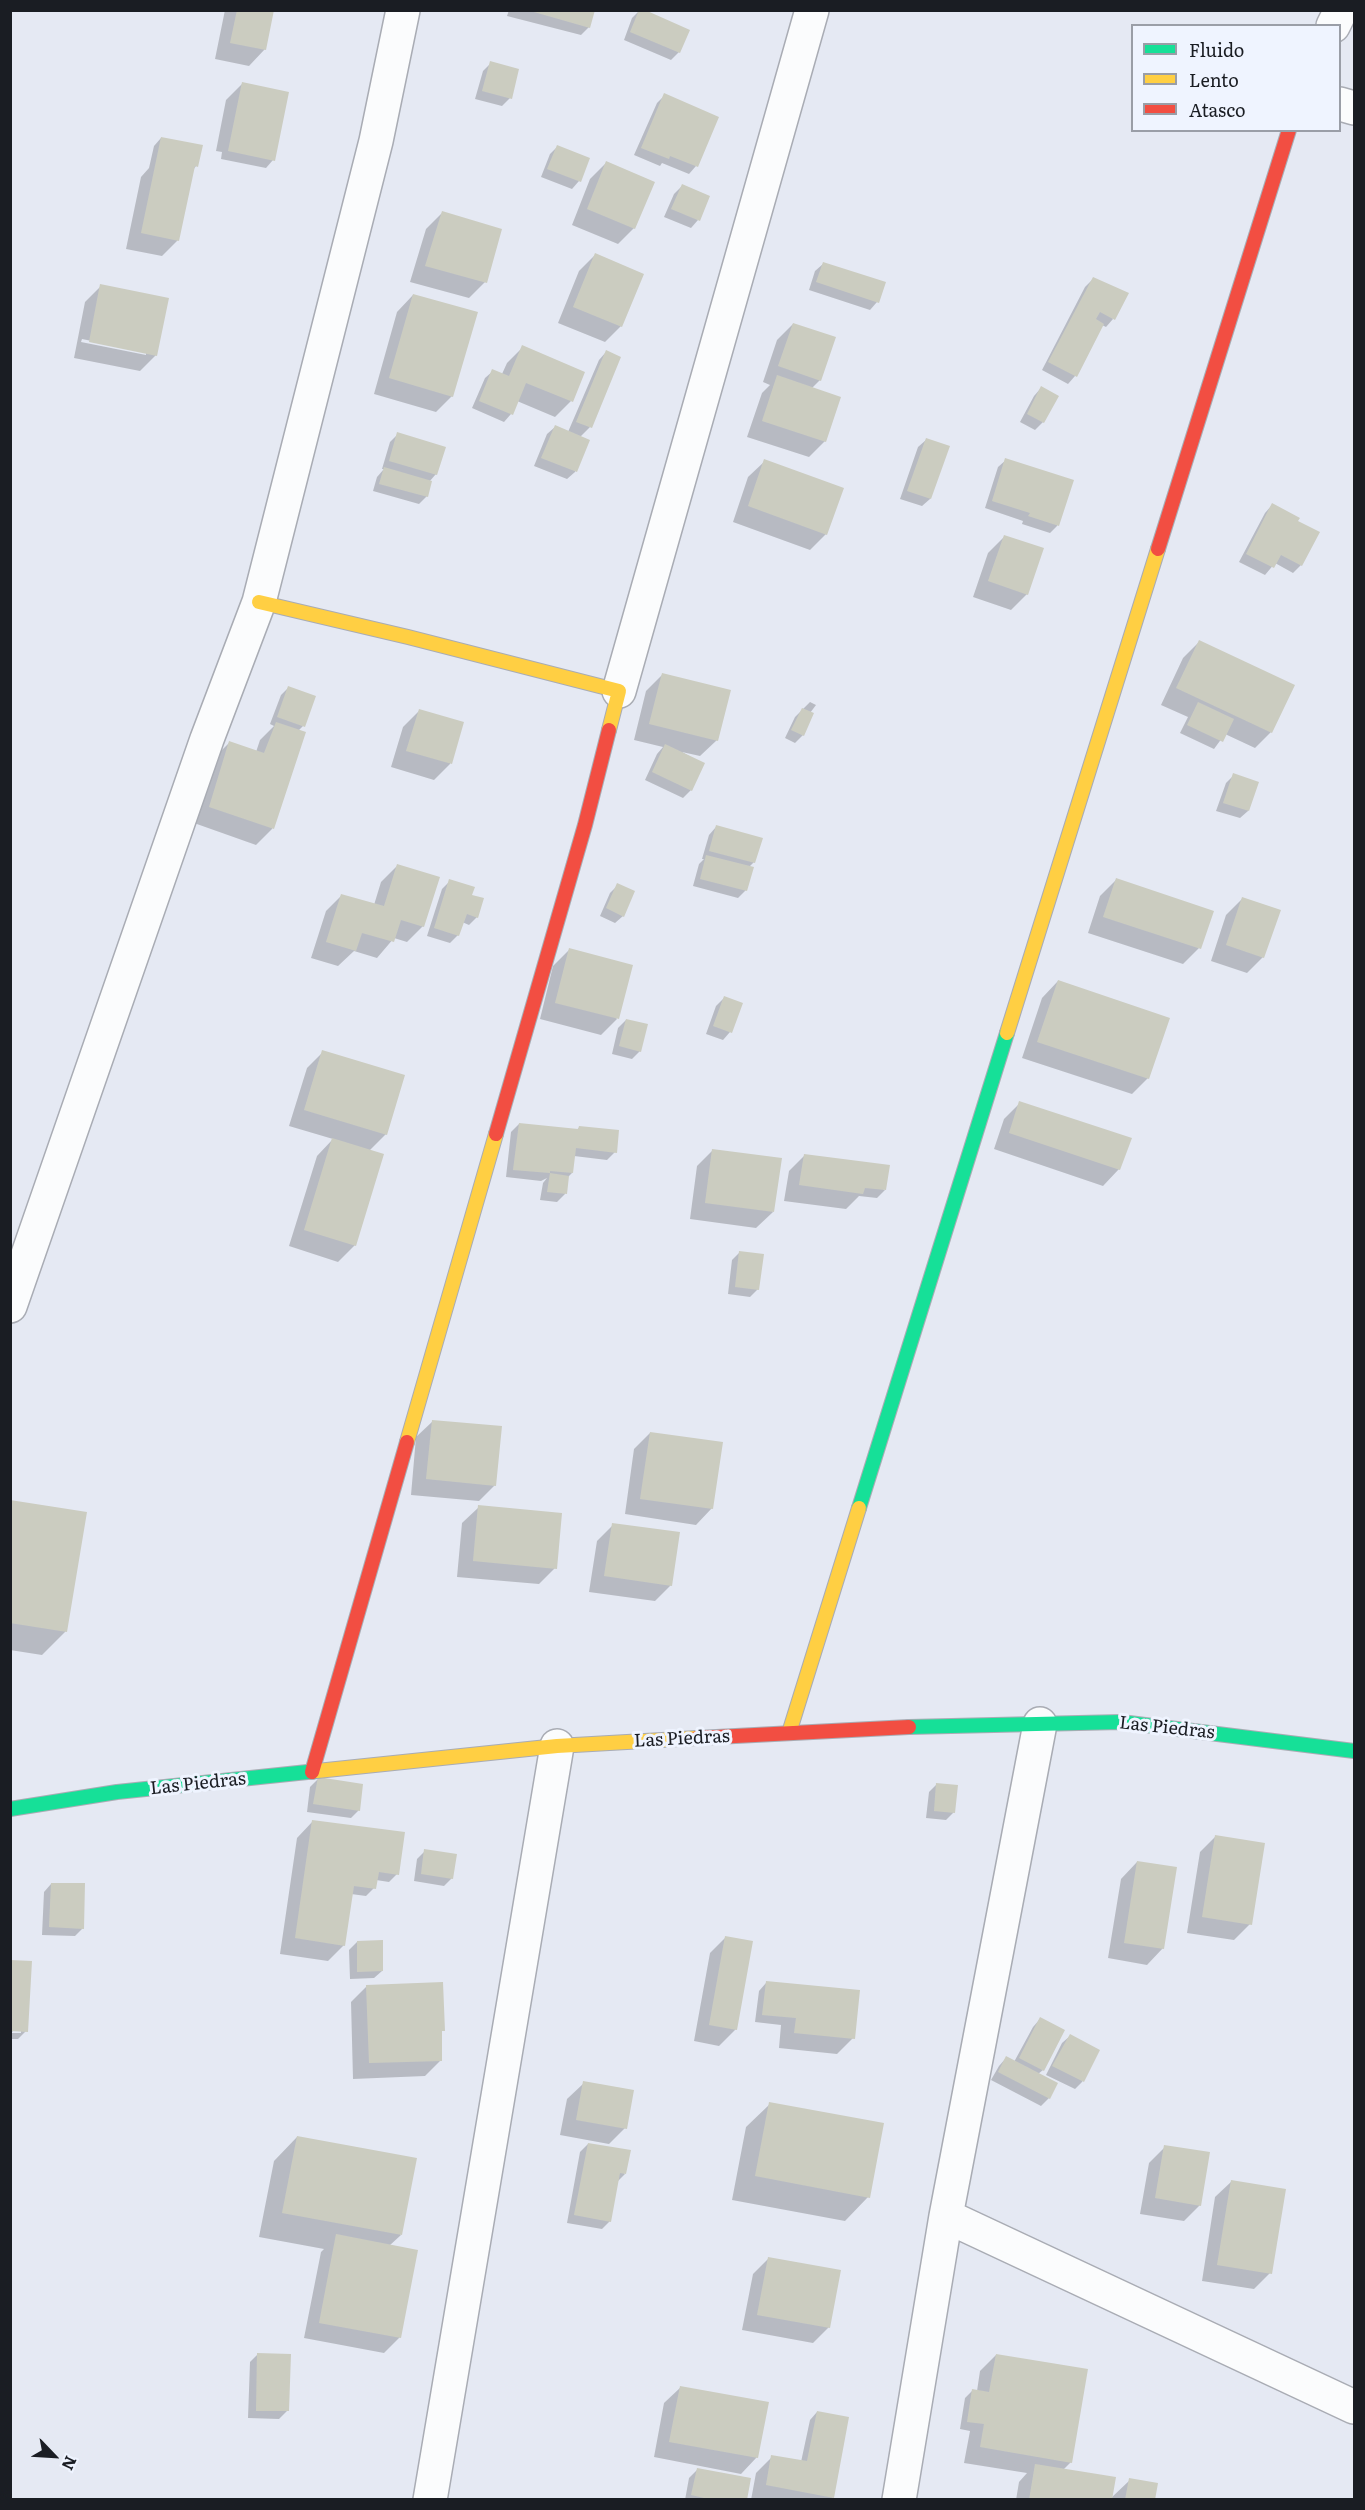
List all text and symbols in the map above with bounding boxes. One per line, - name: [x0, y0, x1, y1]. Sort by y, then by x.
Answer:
- legend: [1131, 24, 1341, 132]
- text: Fluido: [1189, 36, 1244, 63]
- text: Lento: [1189, 66, 1239, 93]
- text: Atasco: [1189, 96, 1246, 123]
- street label: Las Piedras: [1118, 1712, 1216, 1744]
- street label: Las Piedras: [634, 1726, 730, 1752]
- street label: Las Piedras: [149, 1768, 247, 1800]
- north arrow: [24, 2426, 84, 2486]
- text: N: [57, 2452, 84, 2475]

